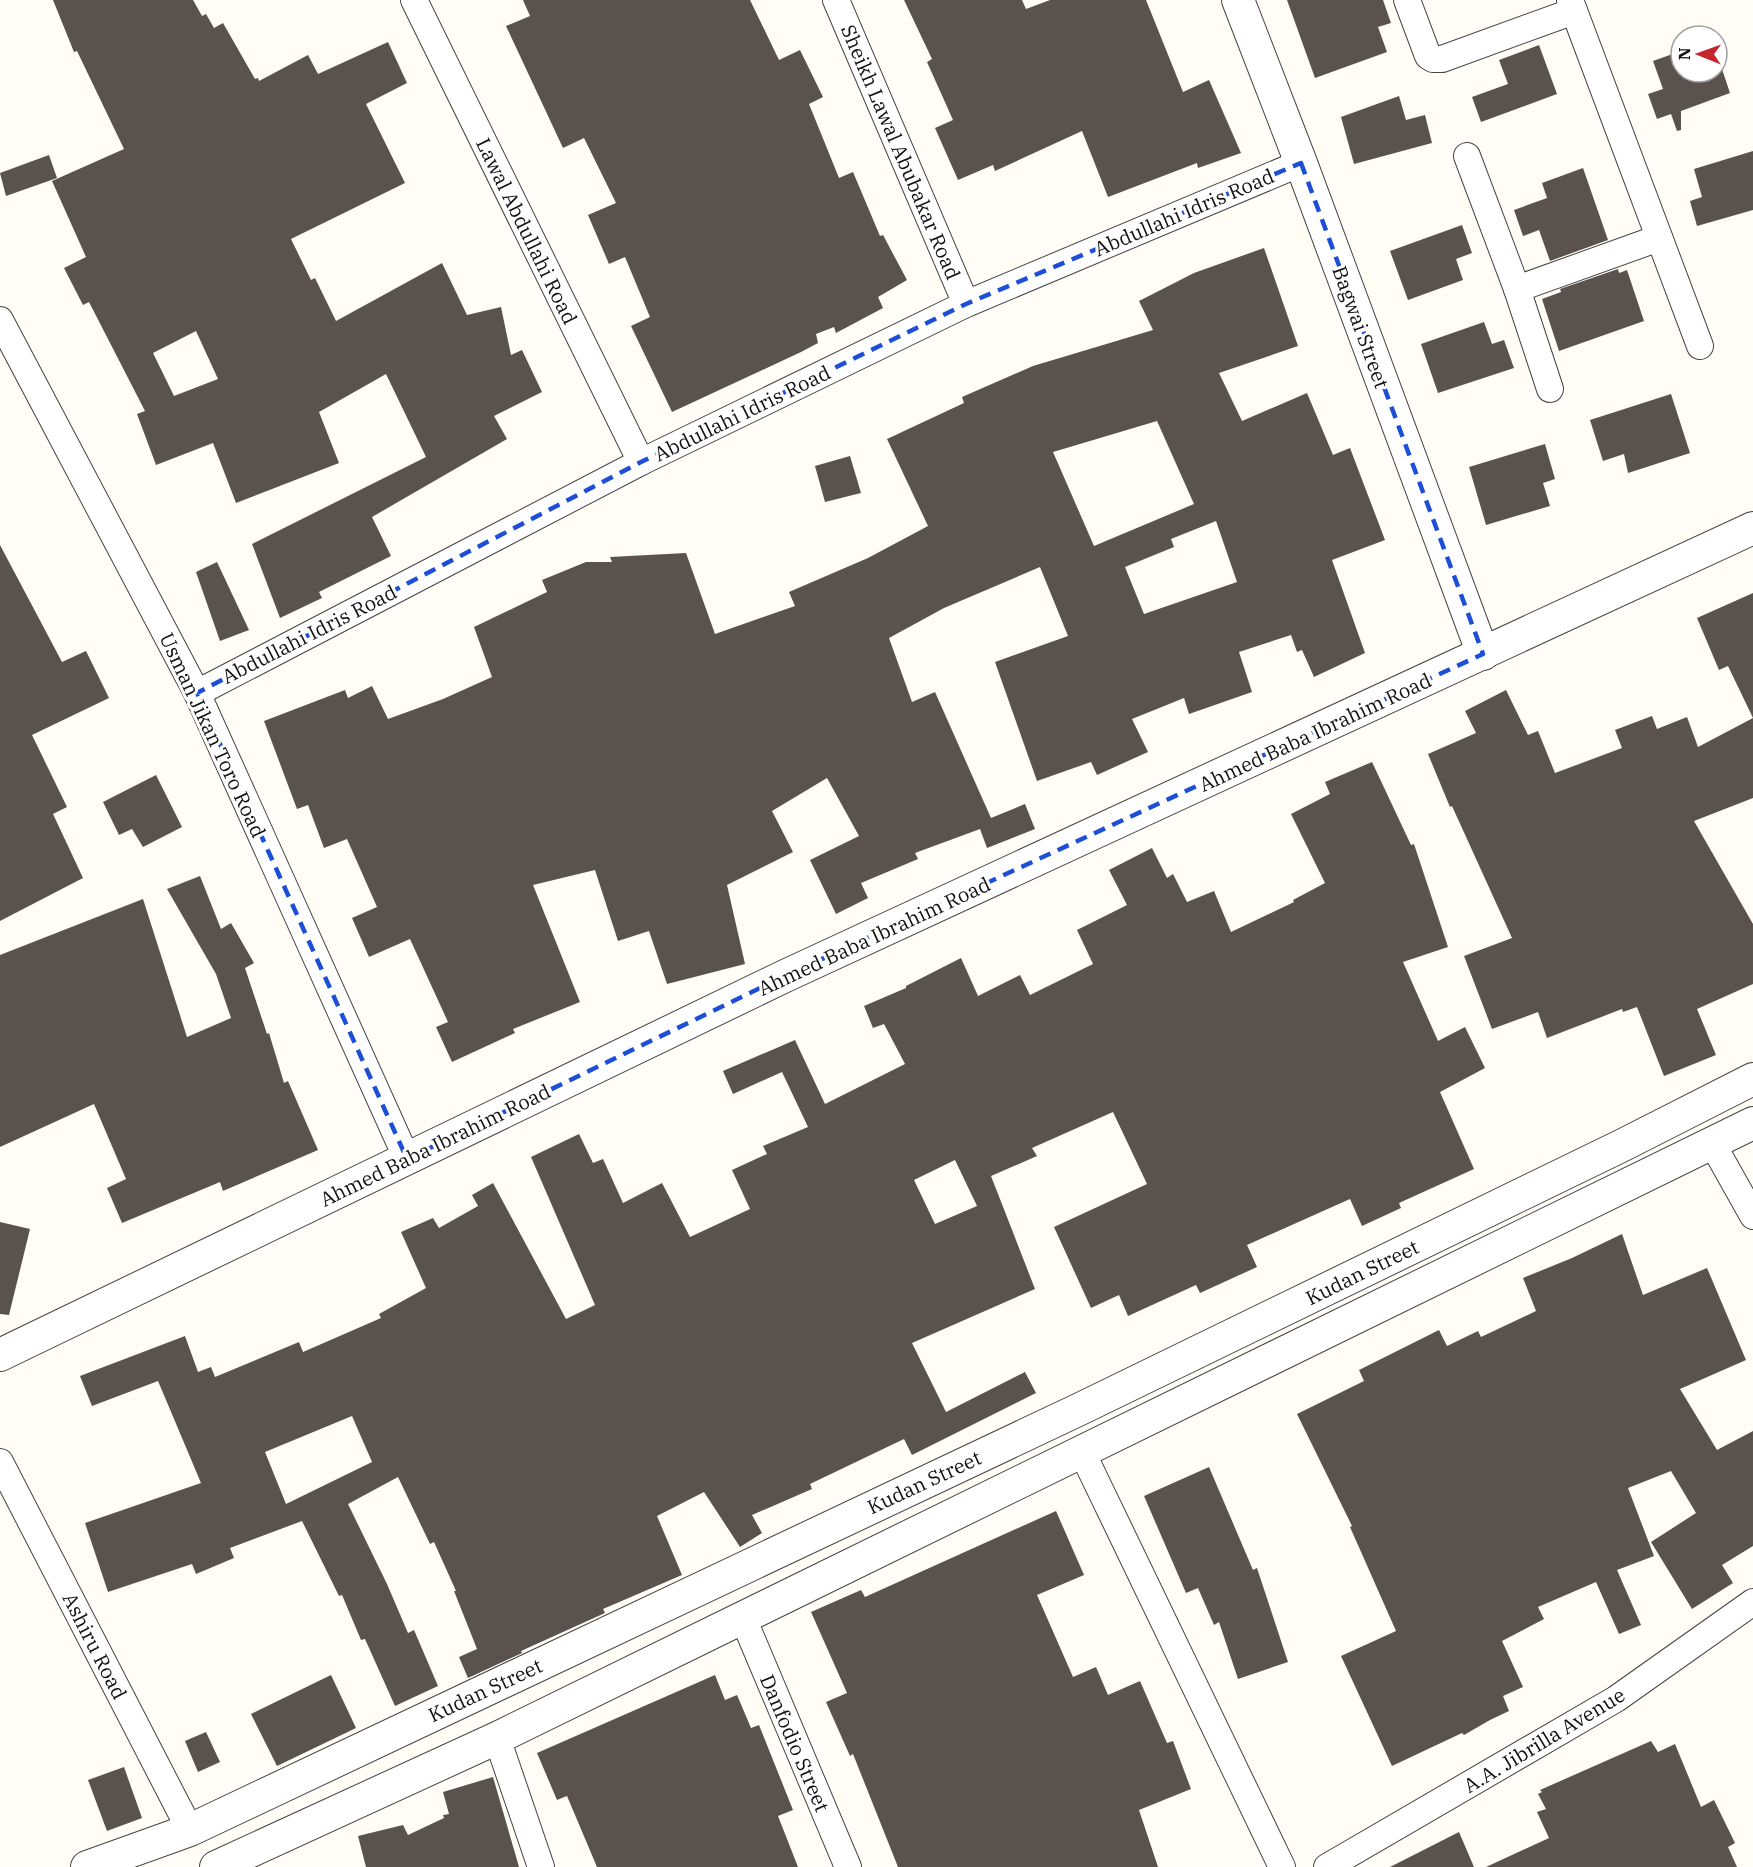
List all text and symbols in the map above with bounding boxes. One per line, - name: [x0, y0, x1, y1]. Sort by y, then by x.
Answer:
- street label: Sheikh Lawal Abubakar Road: [835, 20, 967, 284]
- north arrow: [1669, 24, 1729, 84]
- text: N: [1674, 47, 1694, 60]
- street label: Lawal Abdullahi Road: [470, 133, 584, 329]
- street label: Abdullahi Idris Road: [1090, 162, 1278, 262]
- street label: Bagwai Street: [1326, 262, 1396, 392]
- street label: Abdullahi Idris Road: [649, 359, 835, 467]
- street label: Abdullahi Idris Road: [217, 578, 401, 690]
- street label: Usman Jikan Toro Road: [154, 628, 272, 842]
- street label: Ahmed Baba Ibrahim Road: [1194, 666, 1436, 798]
- street label: Ahmed Baba Ibrahim Road: [753, 870, 995, 1002]
- street label: Ahmed Baba Ibrahim Road: [315, 1077, 555, 1213]
- street label: Kudan Street: [1301, 1233, 1423, 1311]
- street label: Kudan Street: [863, 1444, 985, 1520]
- street label: Ashiru Road: [57, 1588, 133, 1704]
- street label: Kudan Street: [424, 1652, 546, 1728]
- street label: Danfodio Street: [754, 1670, 836, 1816]
- street label: A.A. Jibrilla Avenue: [1458, 1681, 1630, 1799]

